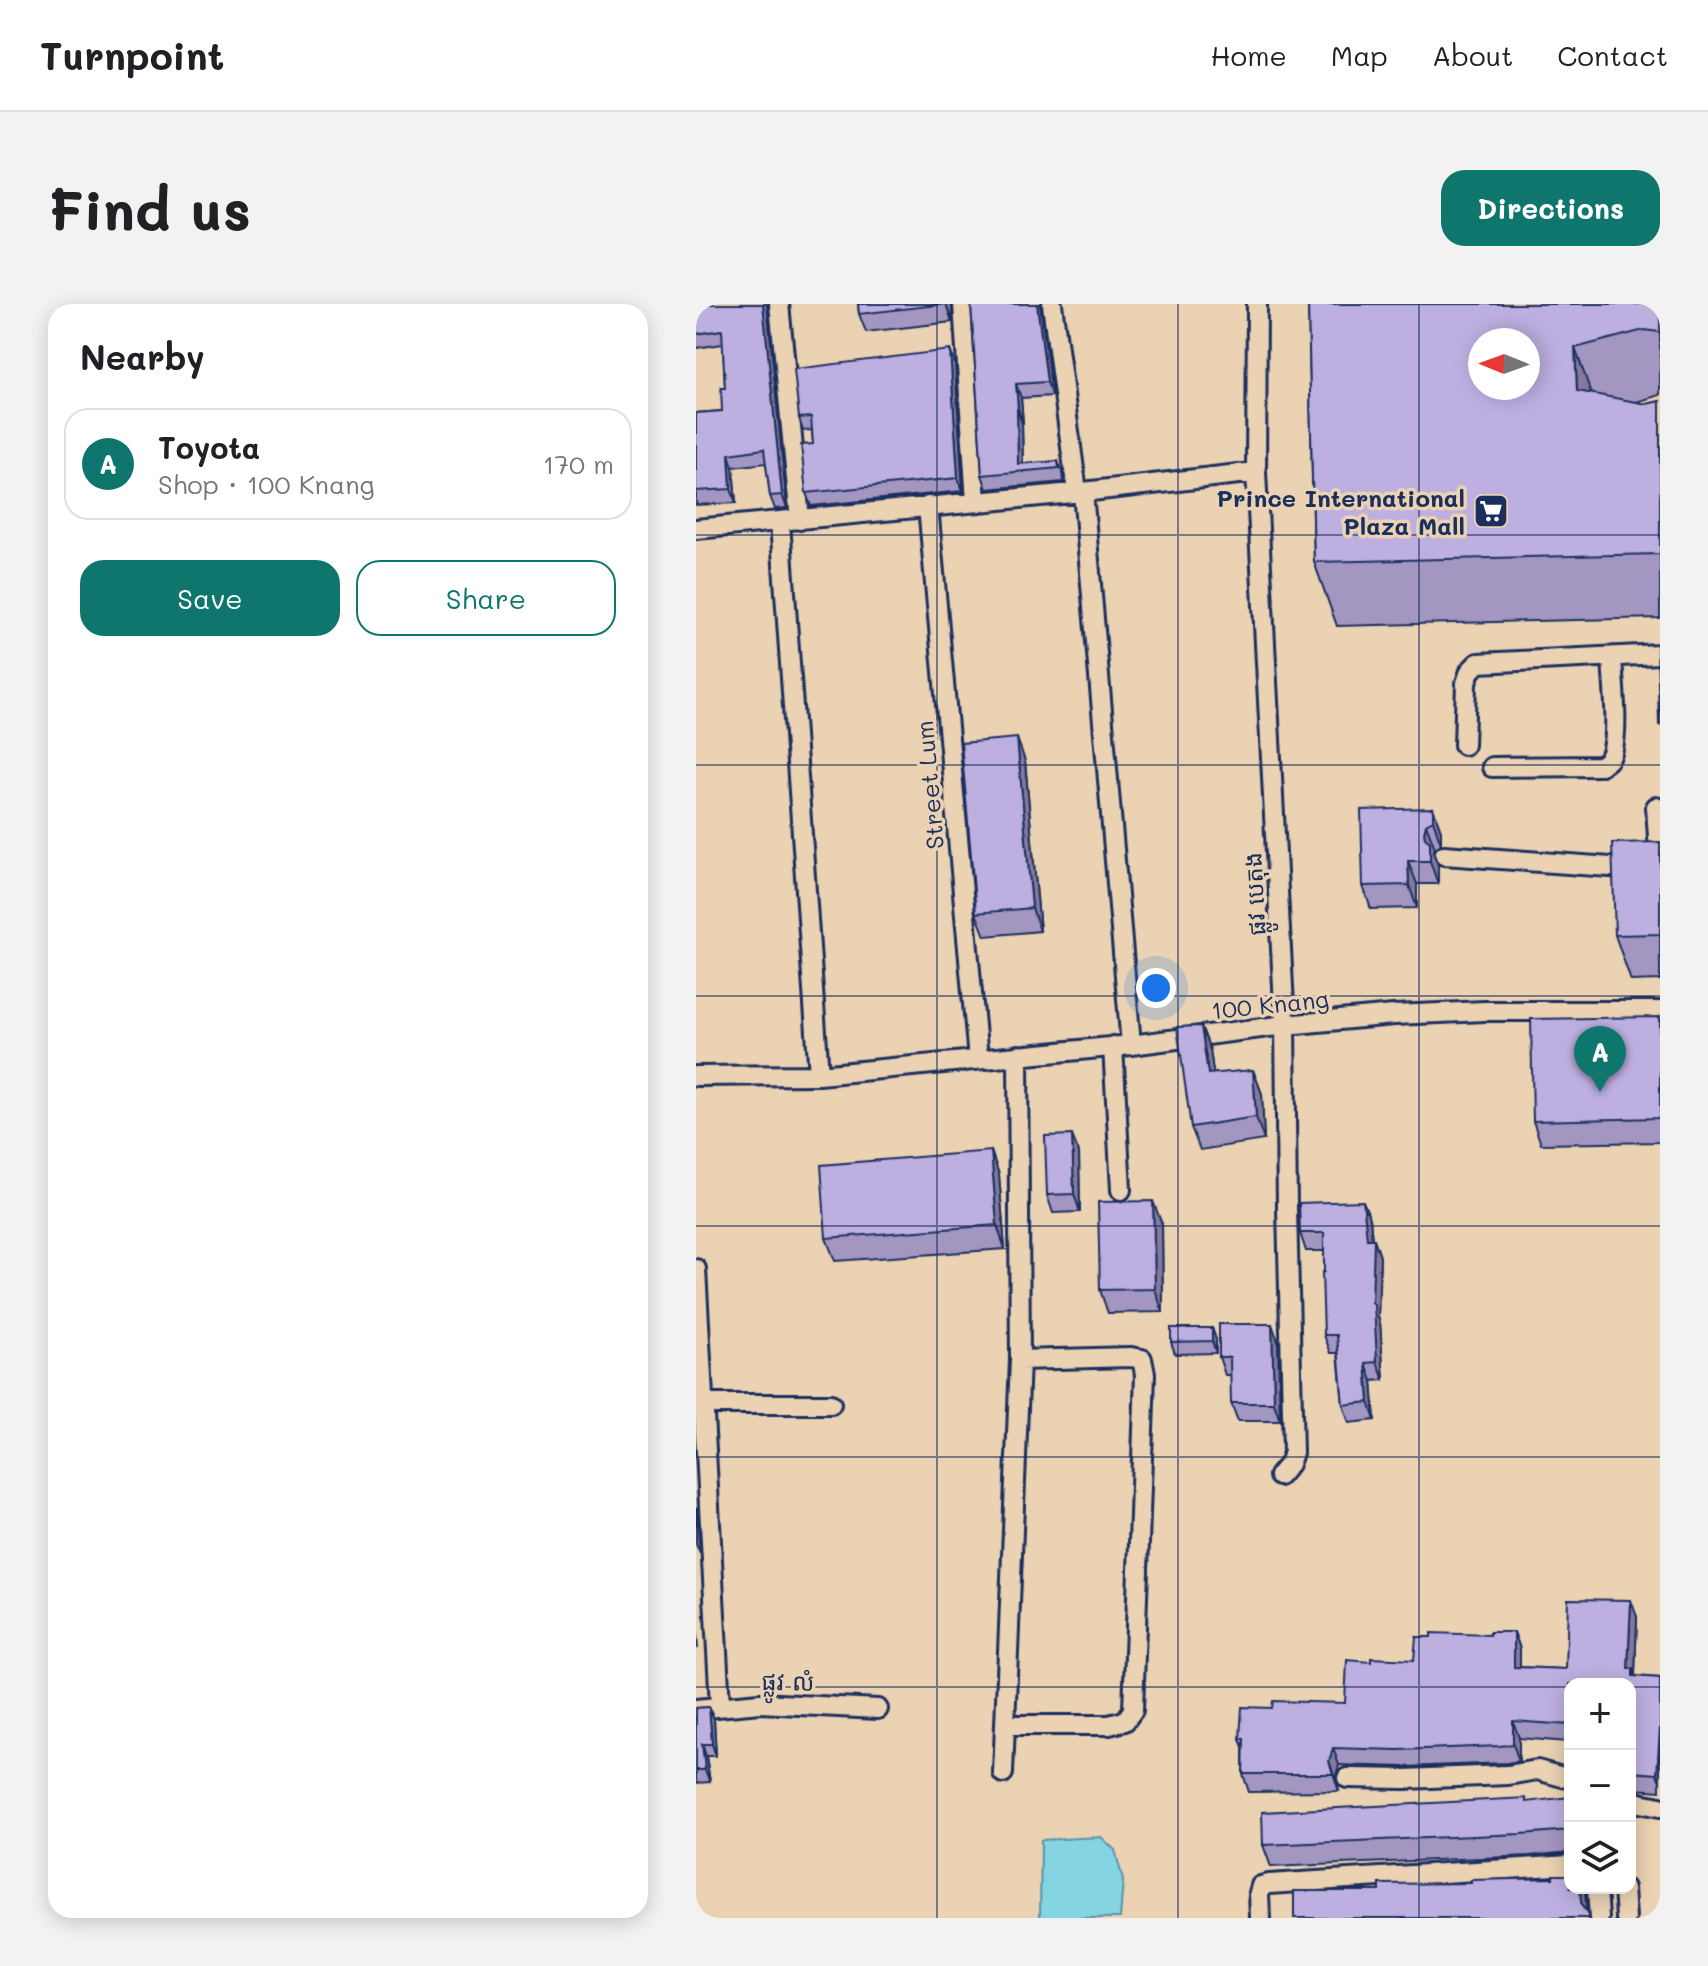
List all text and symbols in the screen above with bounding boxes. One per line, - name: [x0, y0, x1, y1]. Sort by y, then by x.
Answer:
- text: Turnpoint: [40, 30, 224, 80]
- text: Home: [1211, 37, 1287, 73]
- text: Map: [1331, 37, 1388, 73]
- text: About: [1432, 37, 1513, 73]
- text: Contact: [1557, 37, 1668, 73]
- button: Directions: [1441, 170, 1660, 246]
- text: Find us: [48, 172, 251, 245]
- north arrow: [1468, 328, 1540, 400]
- text: Nearby: [80, 334, 205, 379]
- text: Toyota: [158, 427, 260, 467]
- text: A: [99, 447, 117, 481]
- text: 170 m: [543, 447, 614, 481]
- text: Shop · 100 Knang: [158, 467, 375, 501]
- place label: Prince International Plaza Mall: [1217, 482, 1465, 541]
- supermarket icon: Prince International Plaza Mall: [1472, 492, 1510, 530]
- button: Save: [80, 560, 340, 636]
- button: Share: [356, 560, 616, 636]
- street label: Street Lum: [908, 719, 950, 851]
- street label: ផ្លូវ បេតុង: [1236, 851, 1280, 936]
- your location: [1136, 968, 1176, 1008]
- street label: 100 Knang: [1210, 982, 1330, 1026]
- pin: A: [1574, 1026, 1626, 1092]
- street label: ផ្លូវ លំ: [761, 1665, 815, 1705]
- map controls: [1564, 1678, 1636, 1894]
- button: +: [1564, 1678, 1636, 1750]
- button: −: [1564, 1750, 1636, 1822]
- button: layers: [1564, 1822, 1636, 1894]

